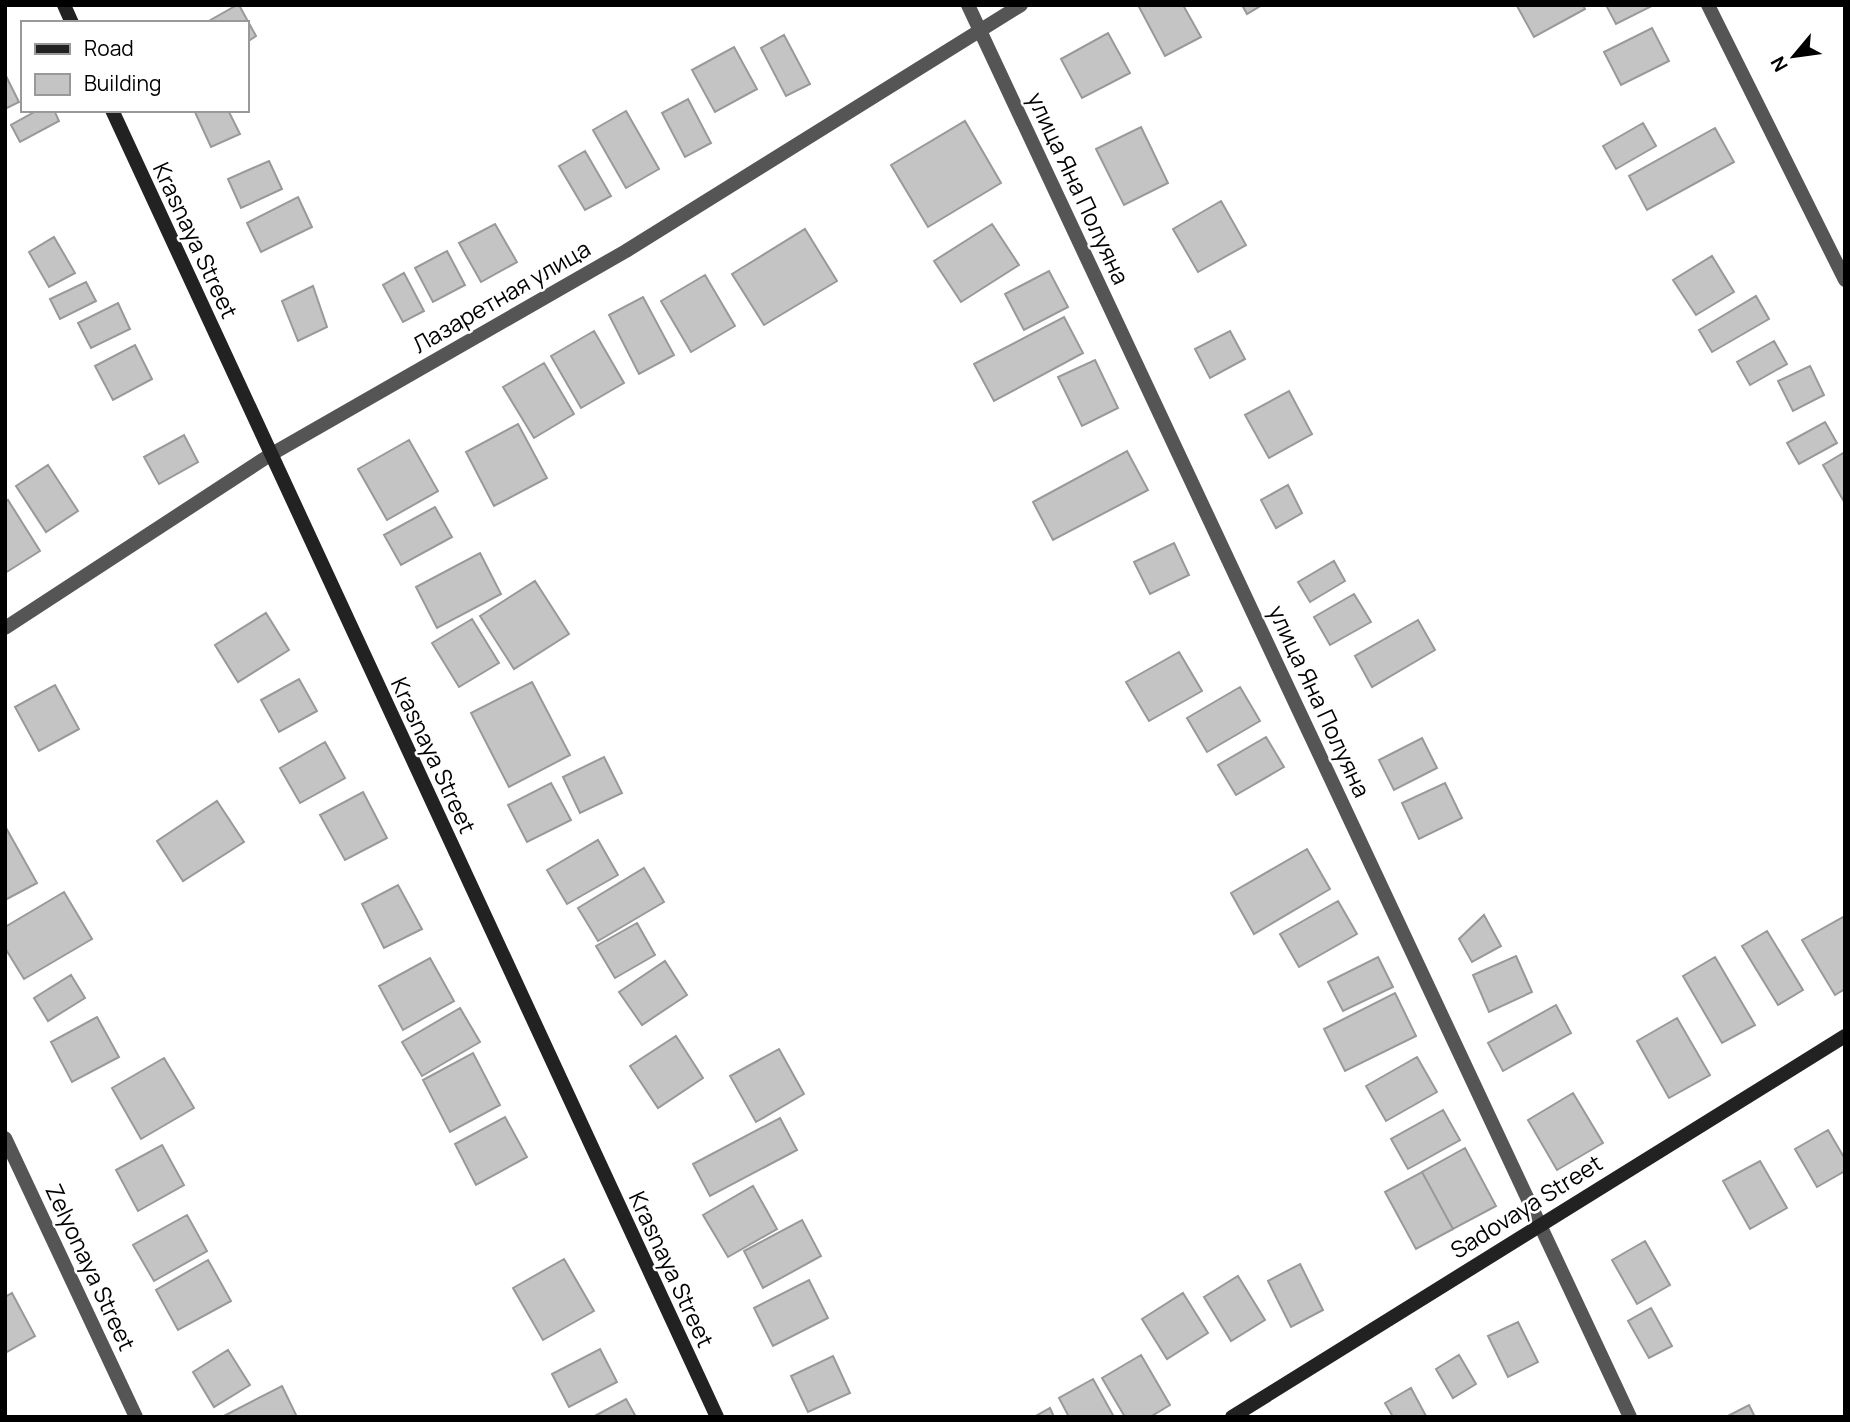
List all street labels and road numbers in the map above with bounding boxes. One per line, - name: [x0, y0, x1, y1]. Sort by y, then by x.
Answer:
- street label: улица Яна Полуяна: [1020, 87, 1138, 289]
- street label: Krasnaya Street: [146, 157, 246, 323]
- street label: Лазаретная улица: [406, 232, 596, 360]
- street label: улица Яна Полуяна: [1261, 600, 1379, 802]
- street label: Krasnaya Street: [384, 672, 484, 838]
- street label: Sadovaya Street: [1444, 1146, 1608, 1266]
- street label: Zelyonaya Street: [38, 1178, 144, 1356]
- street label: Krasnaya Street: [622, 1186, 722, 1352]

